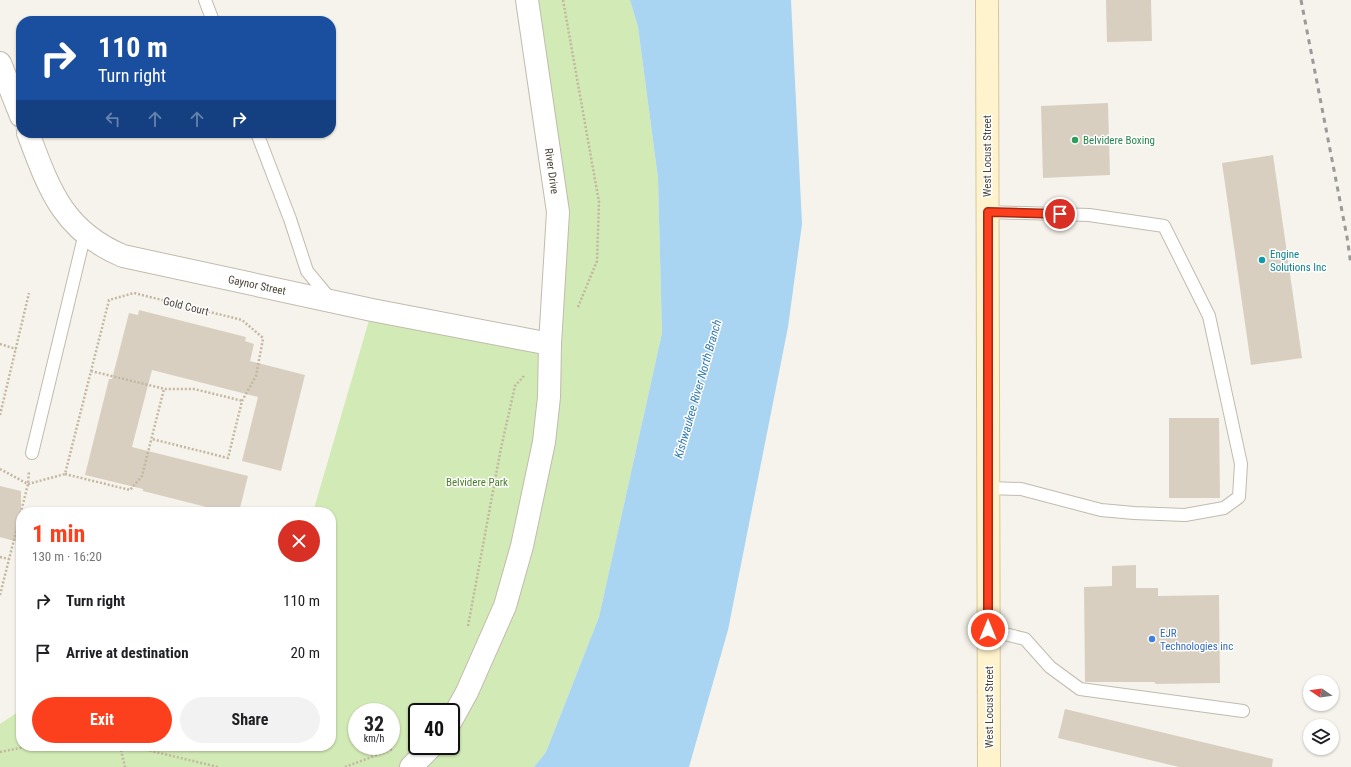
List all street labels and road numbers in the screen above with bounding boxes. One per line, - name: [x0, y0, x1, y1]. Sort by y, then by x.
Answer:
- street label: West Locust Street: [981, 115, 994, 197]
- street label: River Drive: [542, 147, 561, 195]
- street label: Gaynor Street: [227, 273, 287, 298]
- street label: Gold Court: [162, 295, 210, 318]
- street label: West Locust Street: [983, 666, 996, 748]

